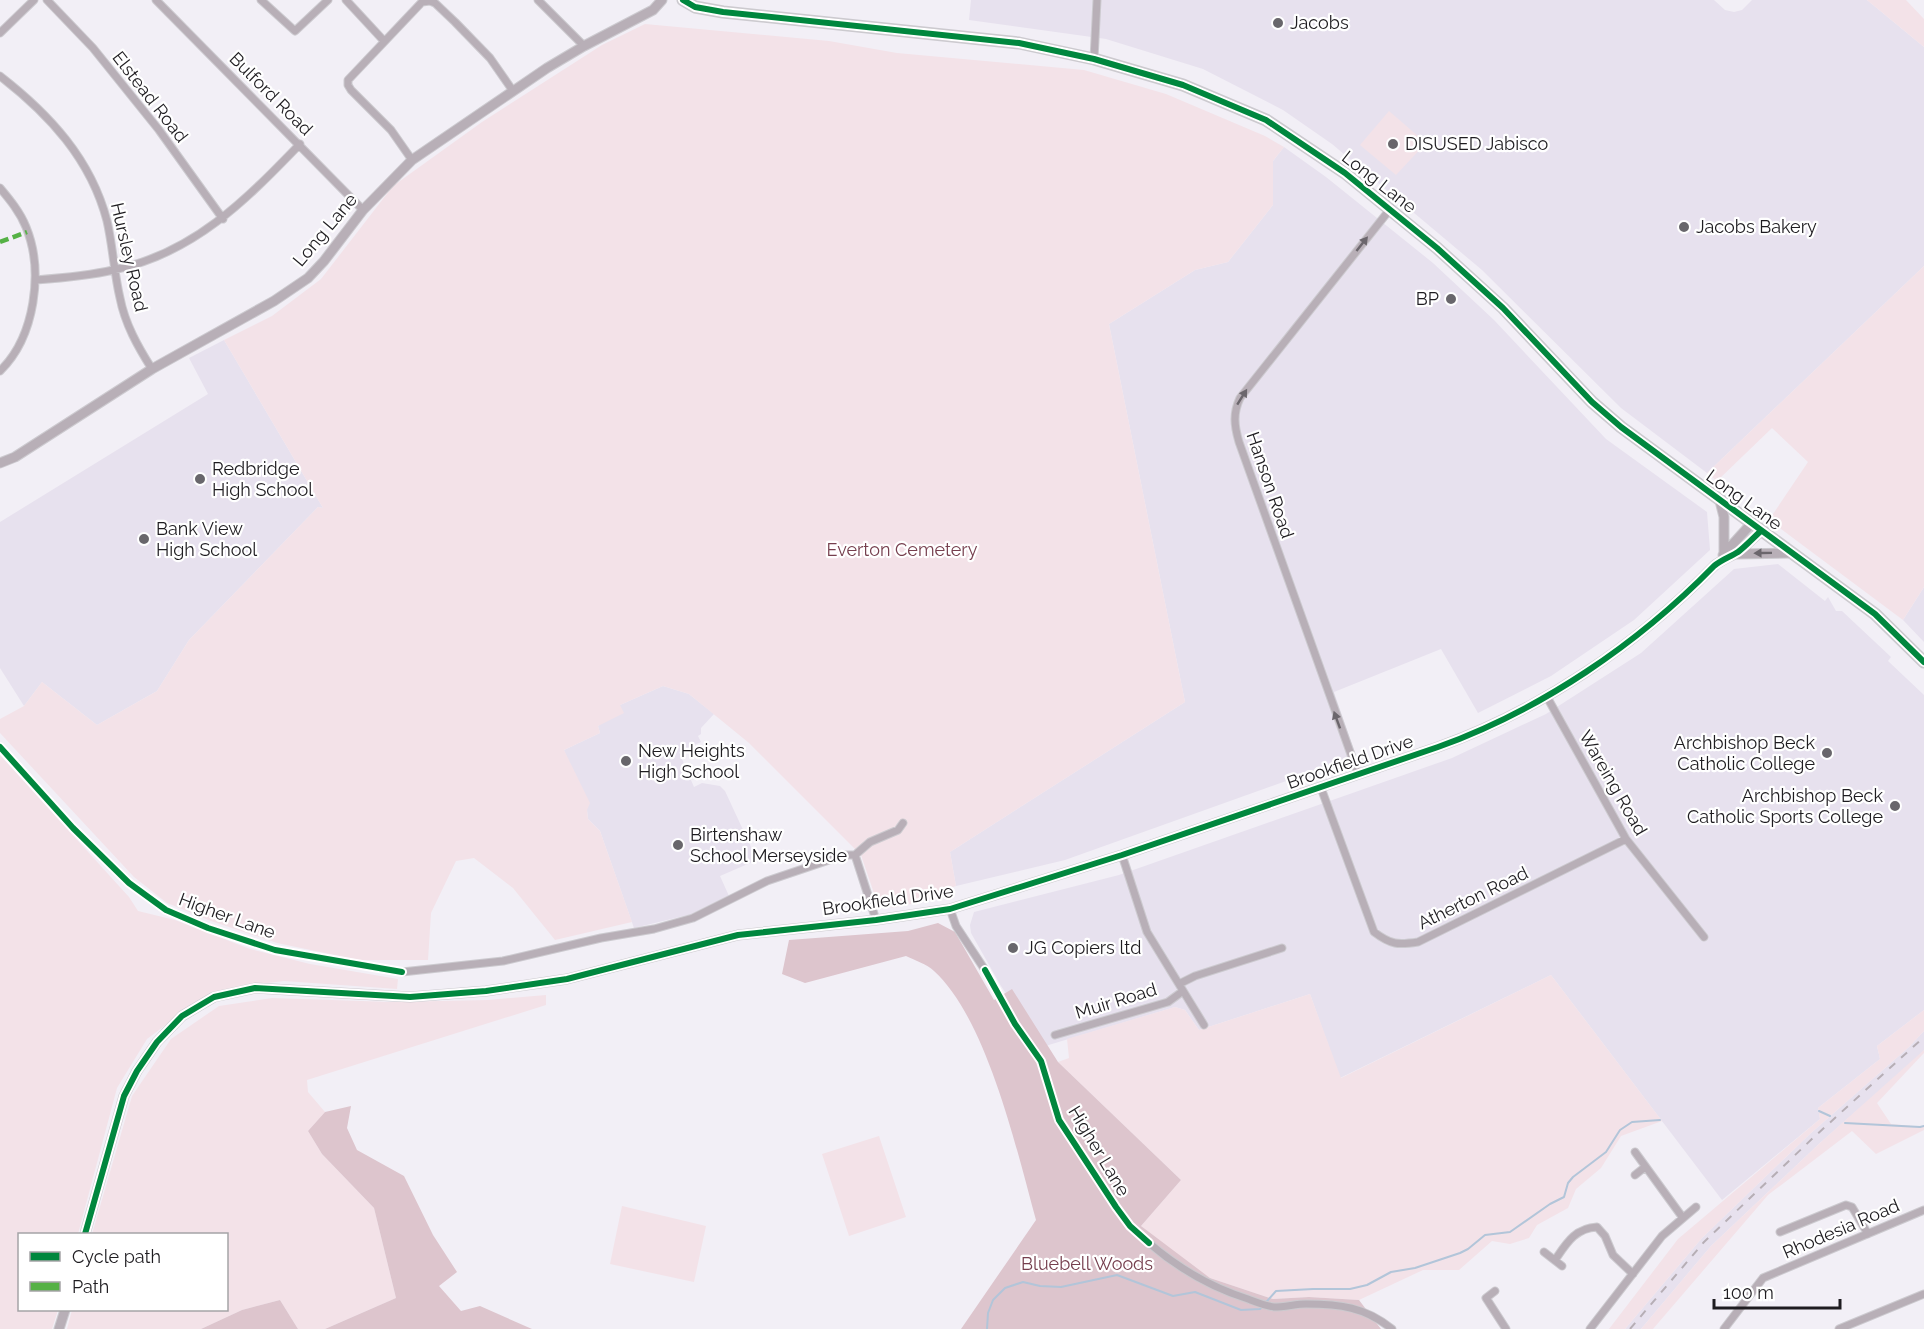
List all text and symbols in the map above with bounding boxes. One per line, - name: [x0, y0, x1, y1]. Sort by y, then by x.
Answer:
- place label: Jacobs: [1290, 12, 1349, 33]
- marker: Jacobs: [1271, 16, 1285, 30]
- street label: Elstead Road: [108, 47, 192, 146]
- street label: Bulford Road: [225, 48, 317, 140]
- place label: DISUSED Jabisco: [1405, 133, 1549, 154]
- marker: DISUSED Jabisco: [1386, 137, 1400, 151]
- street label: Long Lane: [1338, 146, 1421, 217]
- street label: Long Lane: [288, 189, 361, 270]
- street label: Hursley Road: [107, 200, 152, 313]
- place label: Jacobs Bakery: [1696, 216, 1817, 237]
- marker: Jacobs Bakery: [1677, 220, 1691, 234]
- one-way arrow: [1356, 236, 1369, 252]
- place label: BP: [1416, 288, 1439, 309]
- marker: BP: [1444, 292, 1458, 306]
- one-way arrow: [1237, 389, 1248, 406]
- street label: Hanson Road: [1242, 429, 1298, 541]
- place label: Redbridge High School: [212, 458, 313, 500]
- street label: Long Lane: [1702, 465, 1787, 534]
- marker: Redbridge High School: [193, 472, 207, 486]
- place label: Bank View High School: [156, 518, 257, 560]
- marker: Bank View High School: [137, 532, 151, 546]
- park label: Everton Cemetery: [827, 539, 978, 560]
- one-way arrow: [1753, 548, 1772, 558]
- one-way arrow: [1332, 711, 1342, 729]
- street label: Wareing Road: [1575, 727, 1652, 839]
- street label: Brookfield Drive: [1284, 730, 1416, 793]
- place label: Archbishop Beck Catholic College: [1674, 732, 1815, 774]
- place label: New Heights High School: [638, 740, 745, 782]
- marker: Archbishop Beck Catholic College: [1820, 746, 1834, 760]
- marker: New Heights High School: [619, 754, 633, 768]
- place label: Archbishop Beck Catholic Sports College: [1687, 785, 1883, 827]
- marker: Archbishop Beck Catholic Sports College: [1888, 799, 1902, 813]
- place label: Birtenshaw School Merseyside: [690, 824, 848, 866]
- marker: Birtenshaw School Merseyside: [671, 838, 685, 852]
- street label: Atherton Road: [1414, 862, 1531, 933]
- street label: Brookfield Drive: [821, 880, 955, 919]
- street label: Higher Lane: [176, 888, 279, 943]
- place label: JG Copiers ltd: [1025, 937, 1141, 958]
- marker: JG Copiers ltd: [1006, 941, 1020, 955]
- street label: Muir Road: [1073, 978, 1159, 1023]
- street label: Higher Lane: [1064, 1102, 1135, 1200]
- street label: Rhodesia Road: [1779, 1194, 1902, 1263]
- legend: [18, 1233, 228, 1311]
- text: Cycle path: [72, 1246, 161, 1267]
- park label: Bluebell Woods: [1021, 1253, 1153, 1274]
- scale bar: [1714, 1272, 1840, 1310]
- text: Path: [72, 1276, 109, 1297]
- text: 100 m: [1723, 1282, 1774, 1303]

